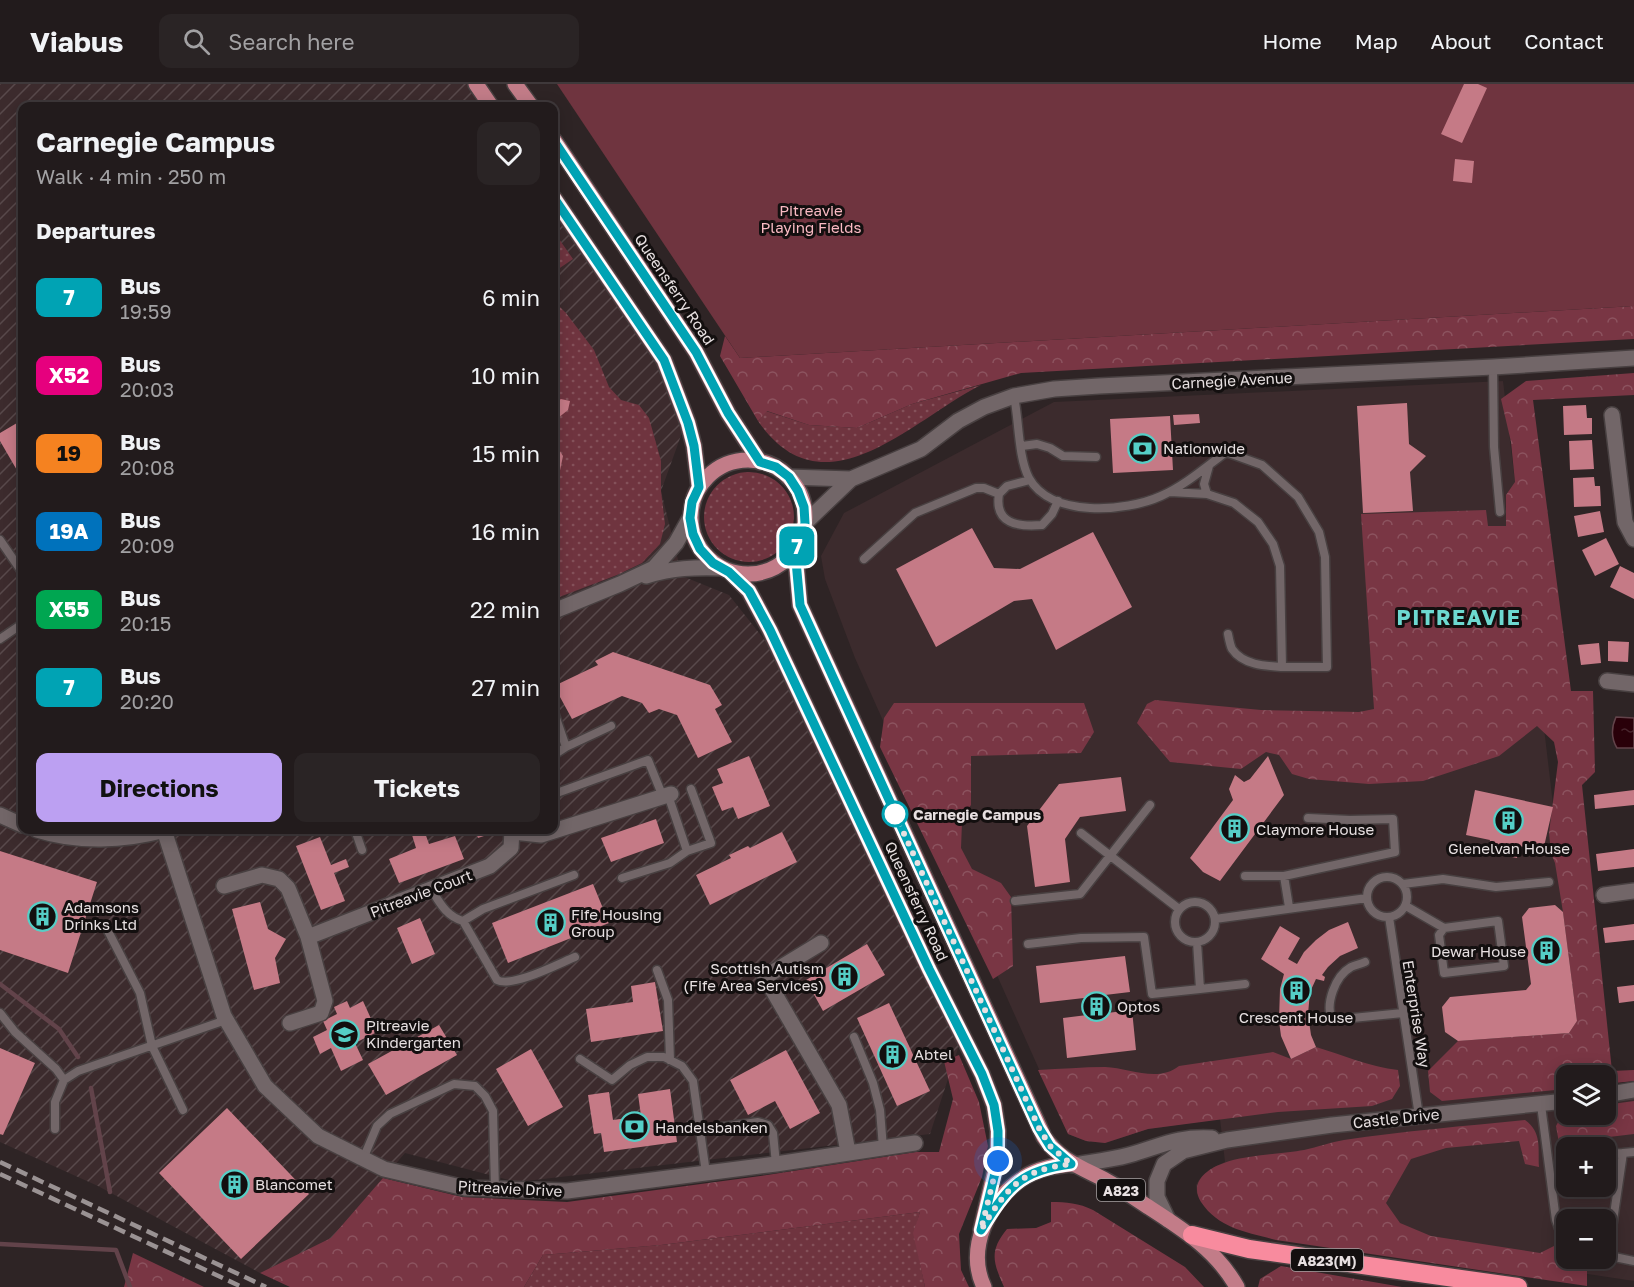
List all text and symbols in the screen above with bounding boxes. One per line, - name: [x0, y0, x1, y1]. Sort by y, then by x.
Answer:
- search box: [159, 14, 579, 68]
- text: Viabus: [30, 25, 123, 58]
- icon: search: [180, 25, 213, 58]
- text: Search here: [228, 28, 354, 55]
- text: Home: [1262, 28, 1322, 54]
- text: Map: [1355, 28, 1398, 54]
- text: About: [1431, 28, 1491, 54]
- text: Contact: [1524, 28, 1604, 54]
- button: heart: [477, 122, 540, 185]
- text: Carnegie Campus: [36, 125, 275, 158]
- text: Walk · 4 min · 250 m: [36, 164, 226, 188]
- park label: Pitreavie Playing Fields: [761, 201, 861, 236]
- text: Departures: [36, 217, 155, 244]
- street label: Queensferry Road: [631, 230, 719, 348]
- text: Bus: [120, 272, 161, 299]
- text: 7: [63, 284, 75, 310]
- text: 6 min: [482, 284, 540, 311]
- text: 19:59: [120, 299, 172, 323]
- text: Bus: [120, 350, 161, 377]
- text: X52: [49, 362, 89, 388]
- text: 10 min: [471, 362, 540, 389]
- street label: Carnegie Avenue: [1171, 368, 1293, 392]
- text: 20:03: [120, 377, 174, 401]
- text: Bus: [120, 428, 161, 455]
- bank icon: Nationwide: [1126, 432, 1158, 464]
- place label: Nationwide: [1163, 439, 1245, 457]
- text: 19: [57, 440, 81, 466]
- text: 15 min: [472, 440, 540, 467]
- text: 20:08: [120, 455, 175, 479]
- text: Bus: [120, 506, 161, 533]
- text: 19A: [49, 518, 89, 544]
- text: 16 min: [472, 518, 540, 545]
- line badge: 7: [778, 526, 816, 566]
- text: 20:09: [120, 533, 175, 557]
- text: 7: [791, 533, 803, 559]
- text: Bus: [120, 584, 161, 611]
- text: X55: [49, 596, 89, 622]
- text: 22 min: [470, 596, 540, 623]
- district label: PITREAVIE: [1397, 604, 1521, 630]
- text: 20:15: [120, 611, 171, 635]
- text: Bus: [120, 662, 161, 689]
- text: 7: [63, 674, 75, 700]
- text: 27 min: [471, 674, 540, 701]
- text: 20:20: [120, 689, 174, 713]
- button: Directions: [36, 753, 282, 822]
- button: Tickets: [294, 753, 540, 822]
- marker: Carnegie Campus: [882, 801, 908, 827]
- place label: Carnegie Campus: [913, 805, 1041, 823]
- building icon: Glenelvan House: [1493, 805, 1525, 837]
- building icon: Claymore House: [1219, 813, 1251, 845]
- place label: Claymore House: [1256, 820, 1374, 838]
- street label: Queensferry Road: [881, 838, 953, 964]
- place label: Glenelvan House: [1448, 839, 1570, 857]
- street label: Pitreavie Court: [367, 865, 475, 921]
- place label: Adamsons Drinks Ltd: [64, 898, 139, 933]
- building icon: Adamsons Drinks Ltd: [27, 900, 59, 932]
- place label: Fife Housing Group: [571, 905, 662, 940]
- building icon: Fife Housing Group: [534, 907, 566, 939]
- building icon: Dewar House: [1531, 935, 1563, 967]
- place label: Dewar House: [1431, 942, 1526, 960]
- place label: Scottish Autism (Fife Area Services): [683, 959, 824, 994]
- street label: Enterprise Way: [1400, 959, 1434, 1070]
- building icon: Scottish Autism (Fife Area Services): [829, 961, 861, 993]
- building icon: Crescent House: [1280, 974, 1312, 1006]
- building icon: Optos: [1080, 990, 1112, 1022]
- place label: Optos: [1117, 997, 1160, 1015]
- place label: Crescent House: [1239, 1008, 1353, 1026]
- place label: Pitreavie Kindergarten: [366, 1016, 461, 1051]
- school or university icon: Pitreavie Kindergarten: [329, 1018, 361, 1050]
- building icon: Abtel: [877, 1038, 909, 1070]
- place label: Abtel: [914, 1045, 953, 1063]
- map controls: [1556, 1065, 1616, 1269]
- button: layers: [1556, 1065, 1616, 1125]
- street label: Castle Drive: [1352, 1104, 1440, 1131]
- bank icon: Handelsbanken: [618, 1111, 650, 1143]
- place label: Handelsbanken: [655, 1118, 768, 1136]
- button: +: [1556, 1137, 1616, 1197]
- your location: [983, 1146, 1013, 1176]
- building icon: Blancomet: [218, 1168, 250, 1200]
- place label: Blancomet: [255, 1175, 333, 1193]
- street label: Pitreavie Drive: [457, 1176, 563, 1200]
- road number: A823: [1097, 1179, 1145, 1201]
- button: −: [1556, 1209, 1616, 1269]
- road number: A823(M): [1291, 1249, 1363, 1271]

